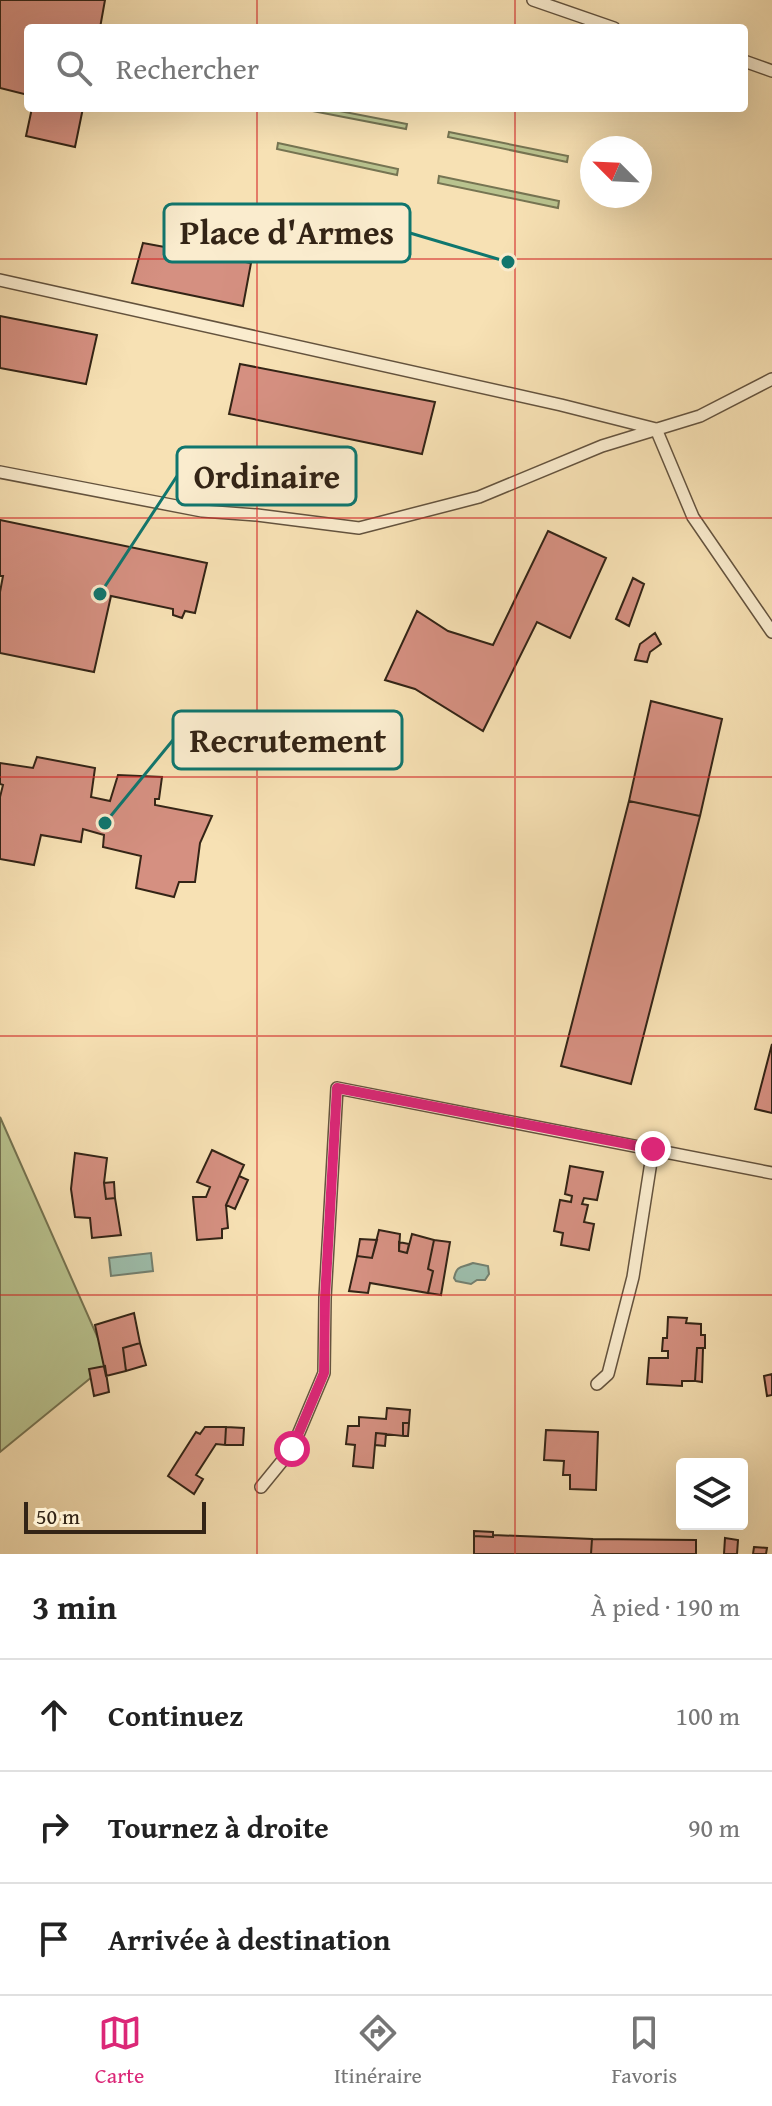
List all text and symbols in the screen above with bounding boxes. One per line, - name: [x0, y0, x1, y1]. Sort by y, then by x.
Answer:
- search box: [24, 24, 748, 112]
- icon: search: [52, 46, 96, 90]
- text: Rechercher: [116, 46, 259, 90]
- north arrow: [580, 136, 652, 208]
- callout: Place d'Armes: [164, 204, 410, 262]
- text: Place d'Armes: [180, 207, 394, 256]
- callout: Ordinaire: [177, 447, 356, 505]
- text: Ordinaire: [194, 451, 340, 500]
- callout: Recrutement: [173, 711, 402, 769]
- text: Recrutement: [190, 715, 387, 764]
- route end: [635, 1131, 671, 1167]
- route start: [274, 1431, 310, 1467]
- map controls: [676, 1458, 748, 1530]
- button: layers: [676, 1458, 748, 1530]
- scale bar: [24, 1498, 206, 1534]
- text: 50 m: [36, 1500, 80, 1532]
- text: 3 min: [32, 1582, 117, 1631]
- text: À pied · 190 m: [591, 1587, 740, 1626]
- icon: ahead: [32, 1693, 76, 1737]
- text: Continuez: [108, 1693, 243, 1737]
- text: 100 m: [675, 1696, 740, 1735]
- icon: right: [32, 1805, 76, 1849]
- text: Tournez à droite: [108, 1805, 329, 1849]
- text: 90 m: [688, 1808, 740, 1847]
- icon: arrive: [32, 1917, 76, 1961]
- text: Arrivée à destination: [108, 1917, 390, 1961]
- tab: Carte: [95, 2011, 144, 2091]
- tab: Itinéraire: [334, 2011, 422, 2091]
- tab: Favoris: [611, 2011, 677, 2091]

